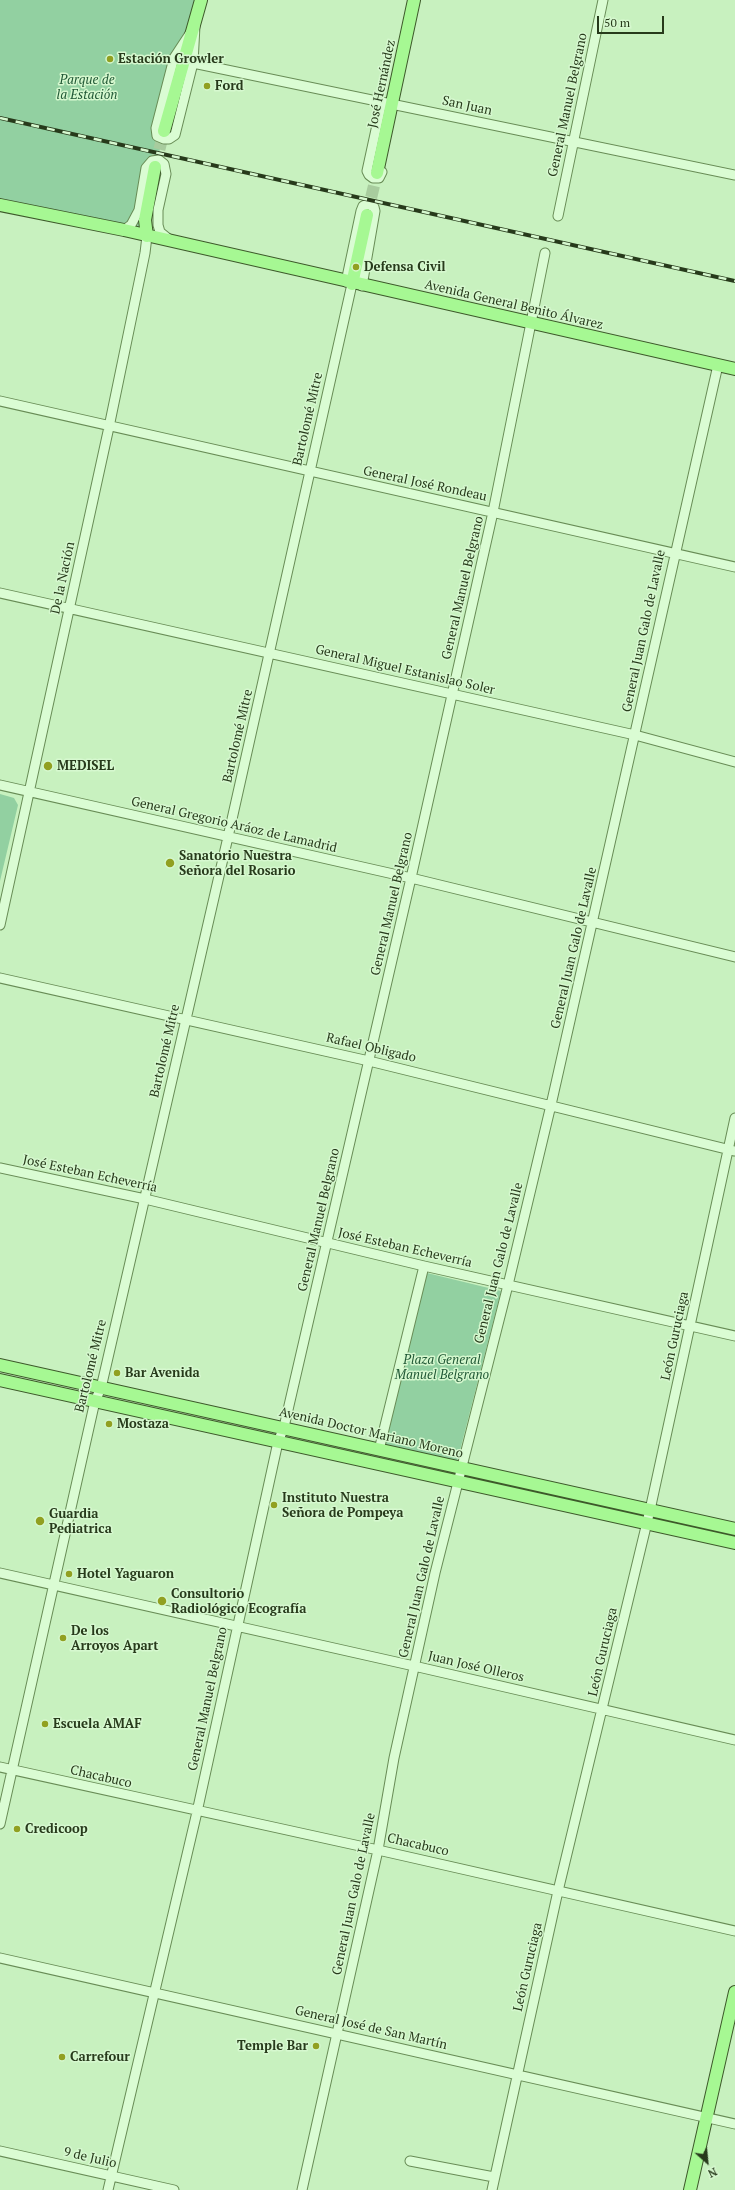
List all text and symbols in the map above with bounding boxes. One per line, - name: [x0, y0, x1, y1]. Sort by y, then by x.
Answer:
- scale bar: [599, 8, 666, 34]
- text: 50 m: [604, 15, 630, 30]
- street label: General Manuel Belgrano: [545, 32, 591, 178]
- street label: José Hernández: [365, 38, 399, 130]
- place label: Estación Growler: [118, 51, 224, 67]
- marker: Estación Growler: [105, 54, 115, 64]
- park label: Parque de la Estación: [57, 72, 117, 103]
- place label: Ford: [215, 78, 244, 94]
- marker: Ford: [202, 81, 212, 91]
- street label: San Juan: [441, 93, 493, 119]
- place label: Defensa Civil: [364, 259, 446, 275]
- marker: Defensa Civil: [351, 262, 361, 272]
- street label: Avenida General Benito Álvarez: [423, 277, 605, 333]
- street label: Bartolomé Mitre: [290, 371, 326, 467]
- street label: General José Rondeau: [362, 463, 488, 505]
- street label: General Manuel Belgrano: [439, 515, 487, 661]
- street label: De la Nación: [48, 540, 78, 616]
- street label: General Juan Galo de Lavalle: [619, 548, 669, 714]
- street label: General Miguel Estanislao Soler: [314, 642, 496, 698]
- street label: Bartolomé Mitre: [220, 688, 256, 784]
- place label: MEDISEL: [57, 758, 114, 774]
- marker: MEDISEL: [42, 760, 54, 772]
- street label: General Gregorio Aráoz de Lamadrid: [130, 794, 338, 856]
- street label: General Manuel Belgrano: [368, 831, 416, 977]
- place label: Sanatorio Nuestra Señora del Rosario: [179, 848, 296, 879]
- marker: Sanatorio Nuestra Señora del Rosario: [164, 857, 176, 869]
- street label: General Juan Galo de Lavalle: [548, 866, 600, 1030]
- street label: Bartolomé Mitre: [147, 1003, 183, 1099]
- street label: Rafael Obligado: [325, 1030, 417, 1066]
- street label: General Manuel Belgrano: [295, 1147, 343, 1293]
- street label: José Esteban Echeverría: [21, 1152, 159, 1196]
- street label: General Juan Galo de Lavalle: [471, 1181, 527, 1345]
- street label: José Esteban Echeverría: [337, 1225, 473, 1271]
- street label: León Guruciaga: [658, 1290, 692, 1382]
- street label: Bartolomé Mitre: [72, 1318, 110, 1414]
- park label: Plaza General Manuel Belgrano: [395, 1352, 489, 1383]
- place label: Bar Avenida: [125, 1365, 200, 1381]
- marker: Bar Avenida: [112, 1368, 122, 1378]
- street label: Avenida Doctor Mariano Moreno: [278, 1404, 464, 1462]
- place label: Mostaza: [117, 1416, 169, 1432]
- marker: Mostaza: [104, 1419, 114, 1429]
- place label: Instituto Nuestra Señora de Pompeya: [282, 1490, 403, 1521]
- street label: General Juan Galo de Lavalle: [396, 1495, 448, 1659]
- marker: Instituto Nuestra Señora de Pompeya: [269, 1500, 279, 1510]
- place label: Guardia Pediatrica: [49, 1506, 112, 1537]
- marker: Guardia Pediatrica: [34, 1515, 46, 1527]
- place label: Hotel Yaguaron: [77, 1566, 174, 1582]
- marker: Hotel Yaguaron: [64, 1569, 74, 1579]
- place label: Consultorio Radiológico Ecografía: [171, 1586, 306, 1617]
- marker: Consultorio Radiológico Ecografía: [156, 1595, 168, 1607]
- street label: León Guruciaga: [585, 1606, 621, 1698]
- place label: De los Arroyos Apart: [71, 1623, 158, 1654]
- street label: General Manuel Belgrano: [185, 1626, 231, 1772]
- marker: De los Arroyos Apart: [58, 1633, 68, 1643]
- street label: Juan José Olleros: [426, 1648, 526, 1686]
- place label: Escuela AMAF: [53, 1716, 142, 1732]
- marker: Escuela AMAF: [40, 1719, 50, 1729]
- street label: Chacabuco: [69, 1762, 133, 1792]
- street label: General Juan Galo de Lavalle: [329, 1811, 379, 1977]
- place label: Credicoop: [25, 1821, 88, 1837]
- marker: Credicoop: [12, 1824, 22, 1834]
- street label: Chacabuco: [386, 1830, 450, 1860]
- street label: León Guruciaga: [510, 1921, 546, 2013]
- street label: General José de San Martín: [293, 2003, 449, 2053]
- place label: Temple Bar: [237, 2038, 308, 2054]
- marker: Temple Bar: [311, 2041, 321, 2051]
- place label: Carrefour: [70, 2049, 130, 2065]
- marker: Carrefour: [57, 2052, 67, 2062]
- north arrow: [687, 2142, 727, 2182]
- street label: 9 de Julio: [62, 2144, 118, 2172]
- text: N: [706, 2165, 719, 2181]

